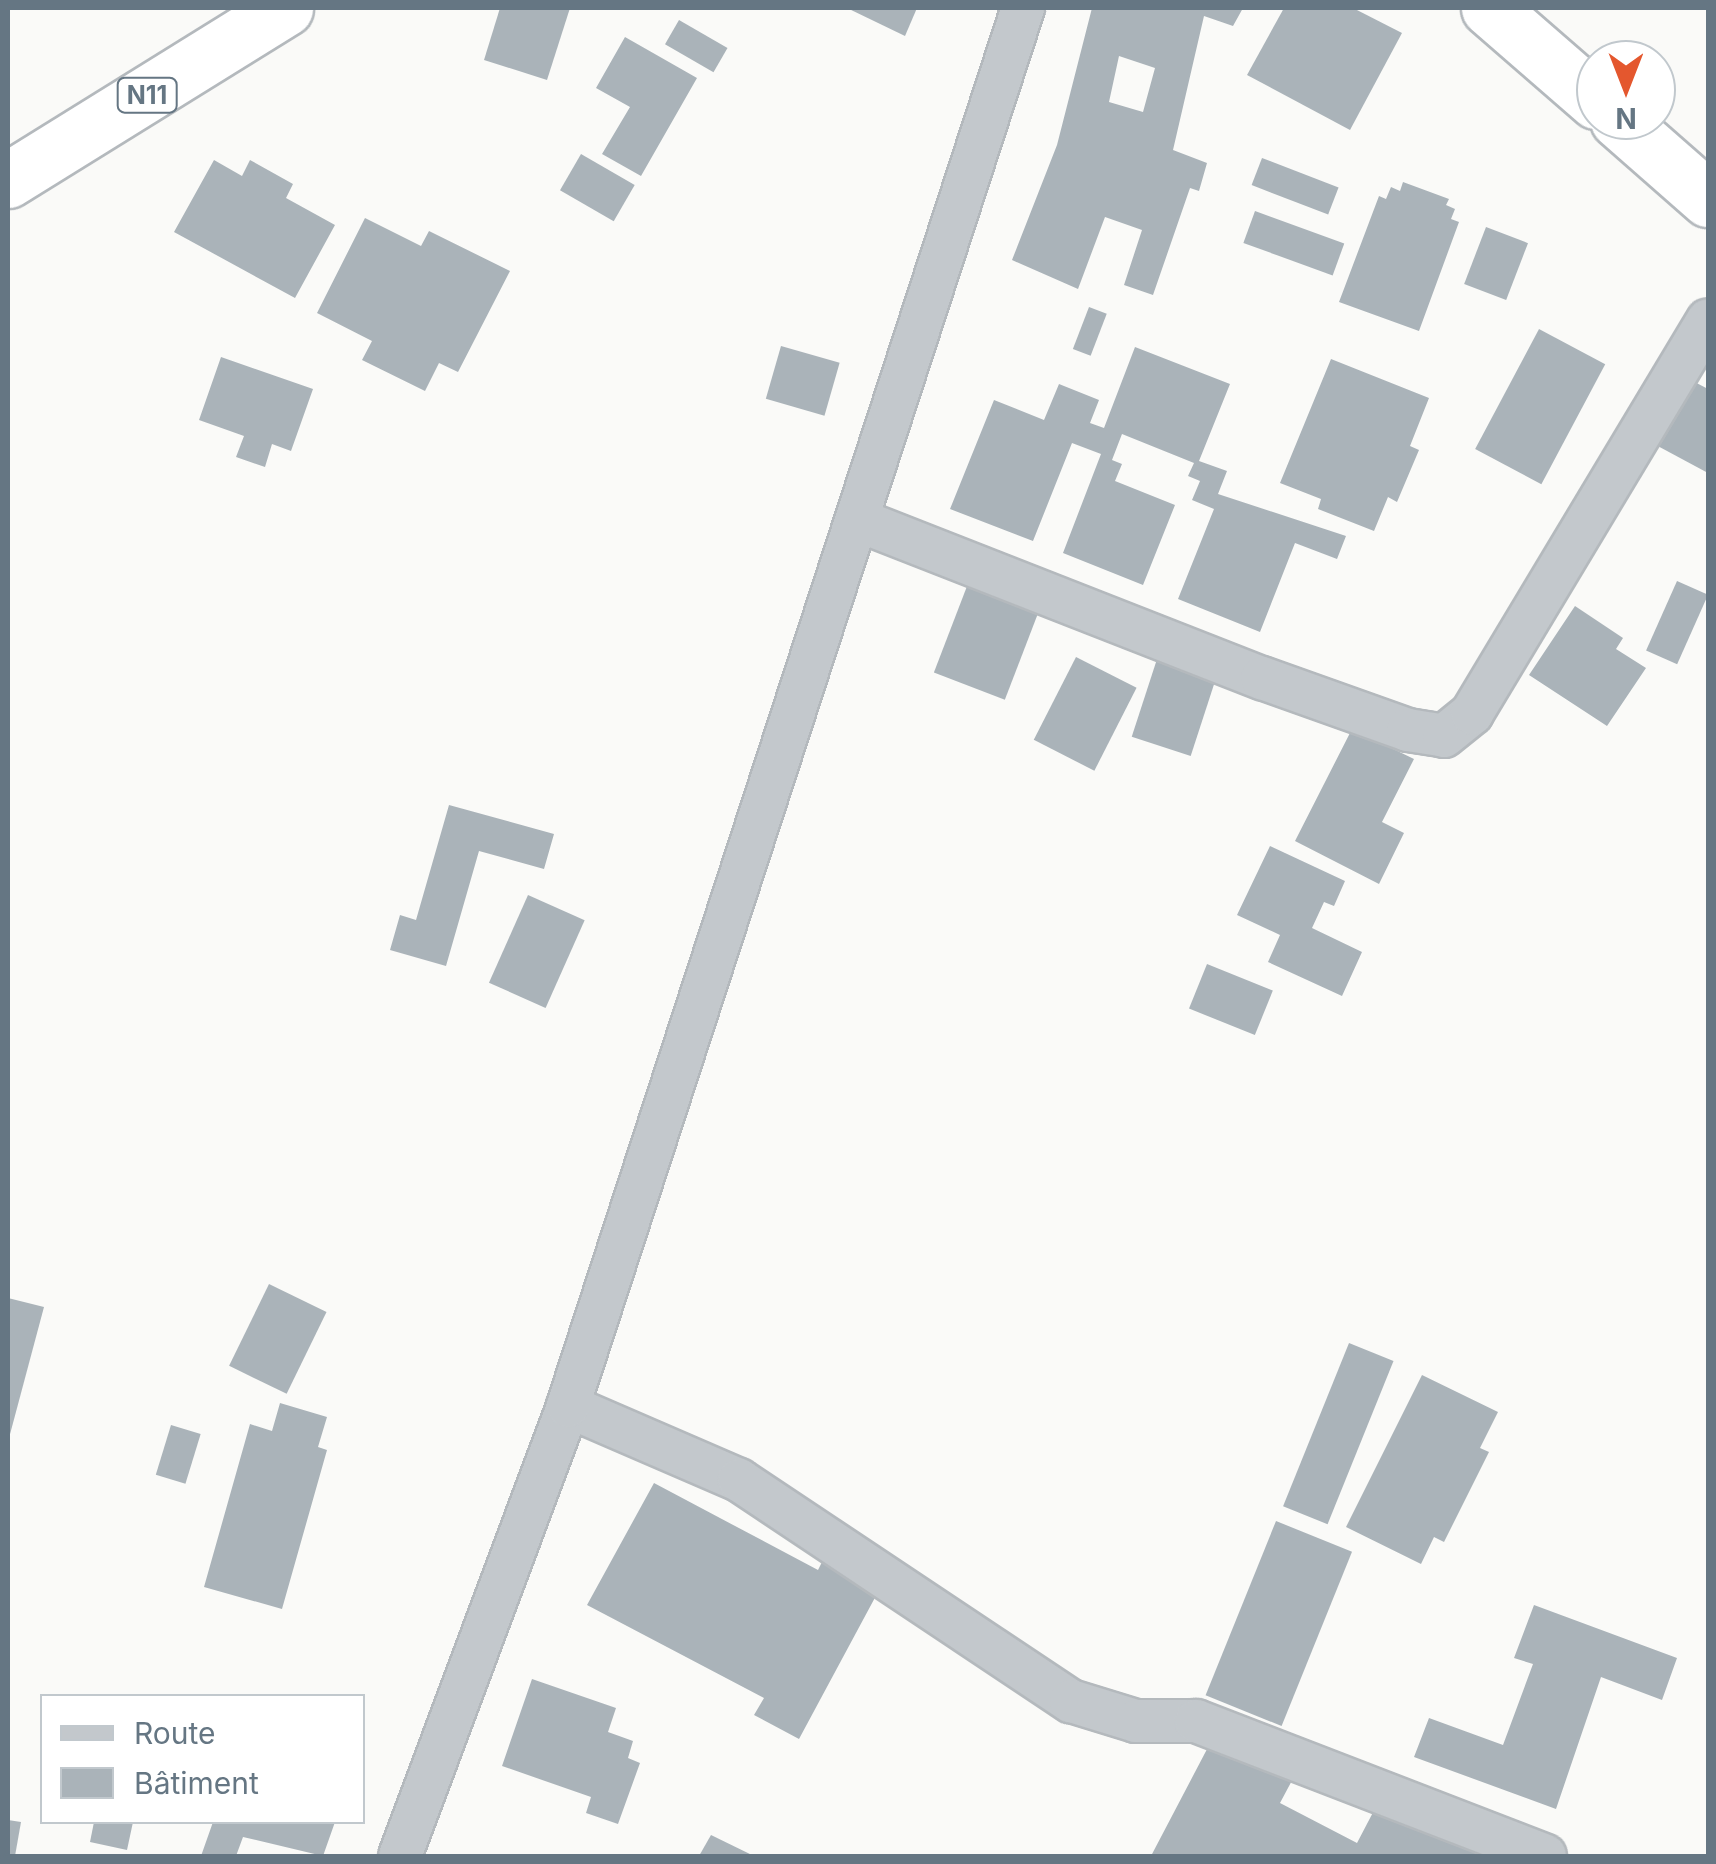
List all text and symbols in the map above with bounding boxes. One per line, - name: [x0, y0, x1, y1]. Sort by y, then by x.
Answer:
- north arrow: [1576, 40, 1676, 140]
- road number: N11: [114, 75, 180, 115]
- text: N: [1615, 101, 1637, 135]
- legend: [40, 1694, 365, 1824]
- text: Route: [134, 1715, 216, 1751]
- text: Bâtiment: [134, 1765, 259, 1801]

